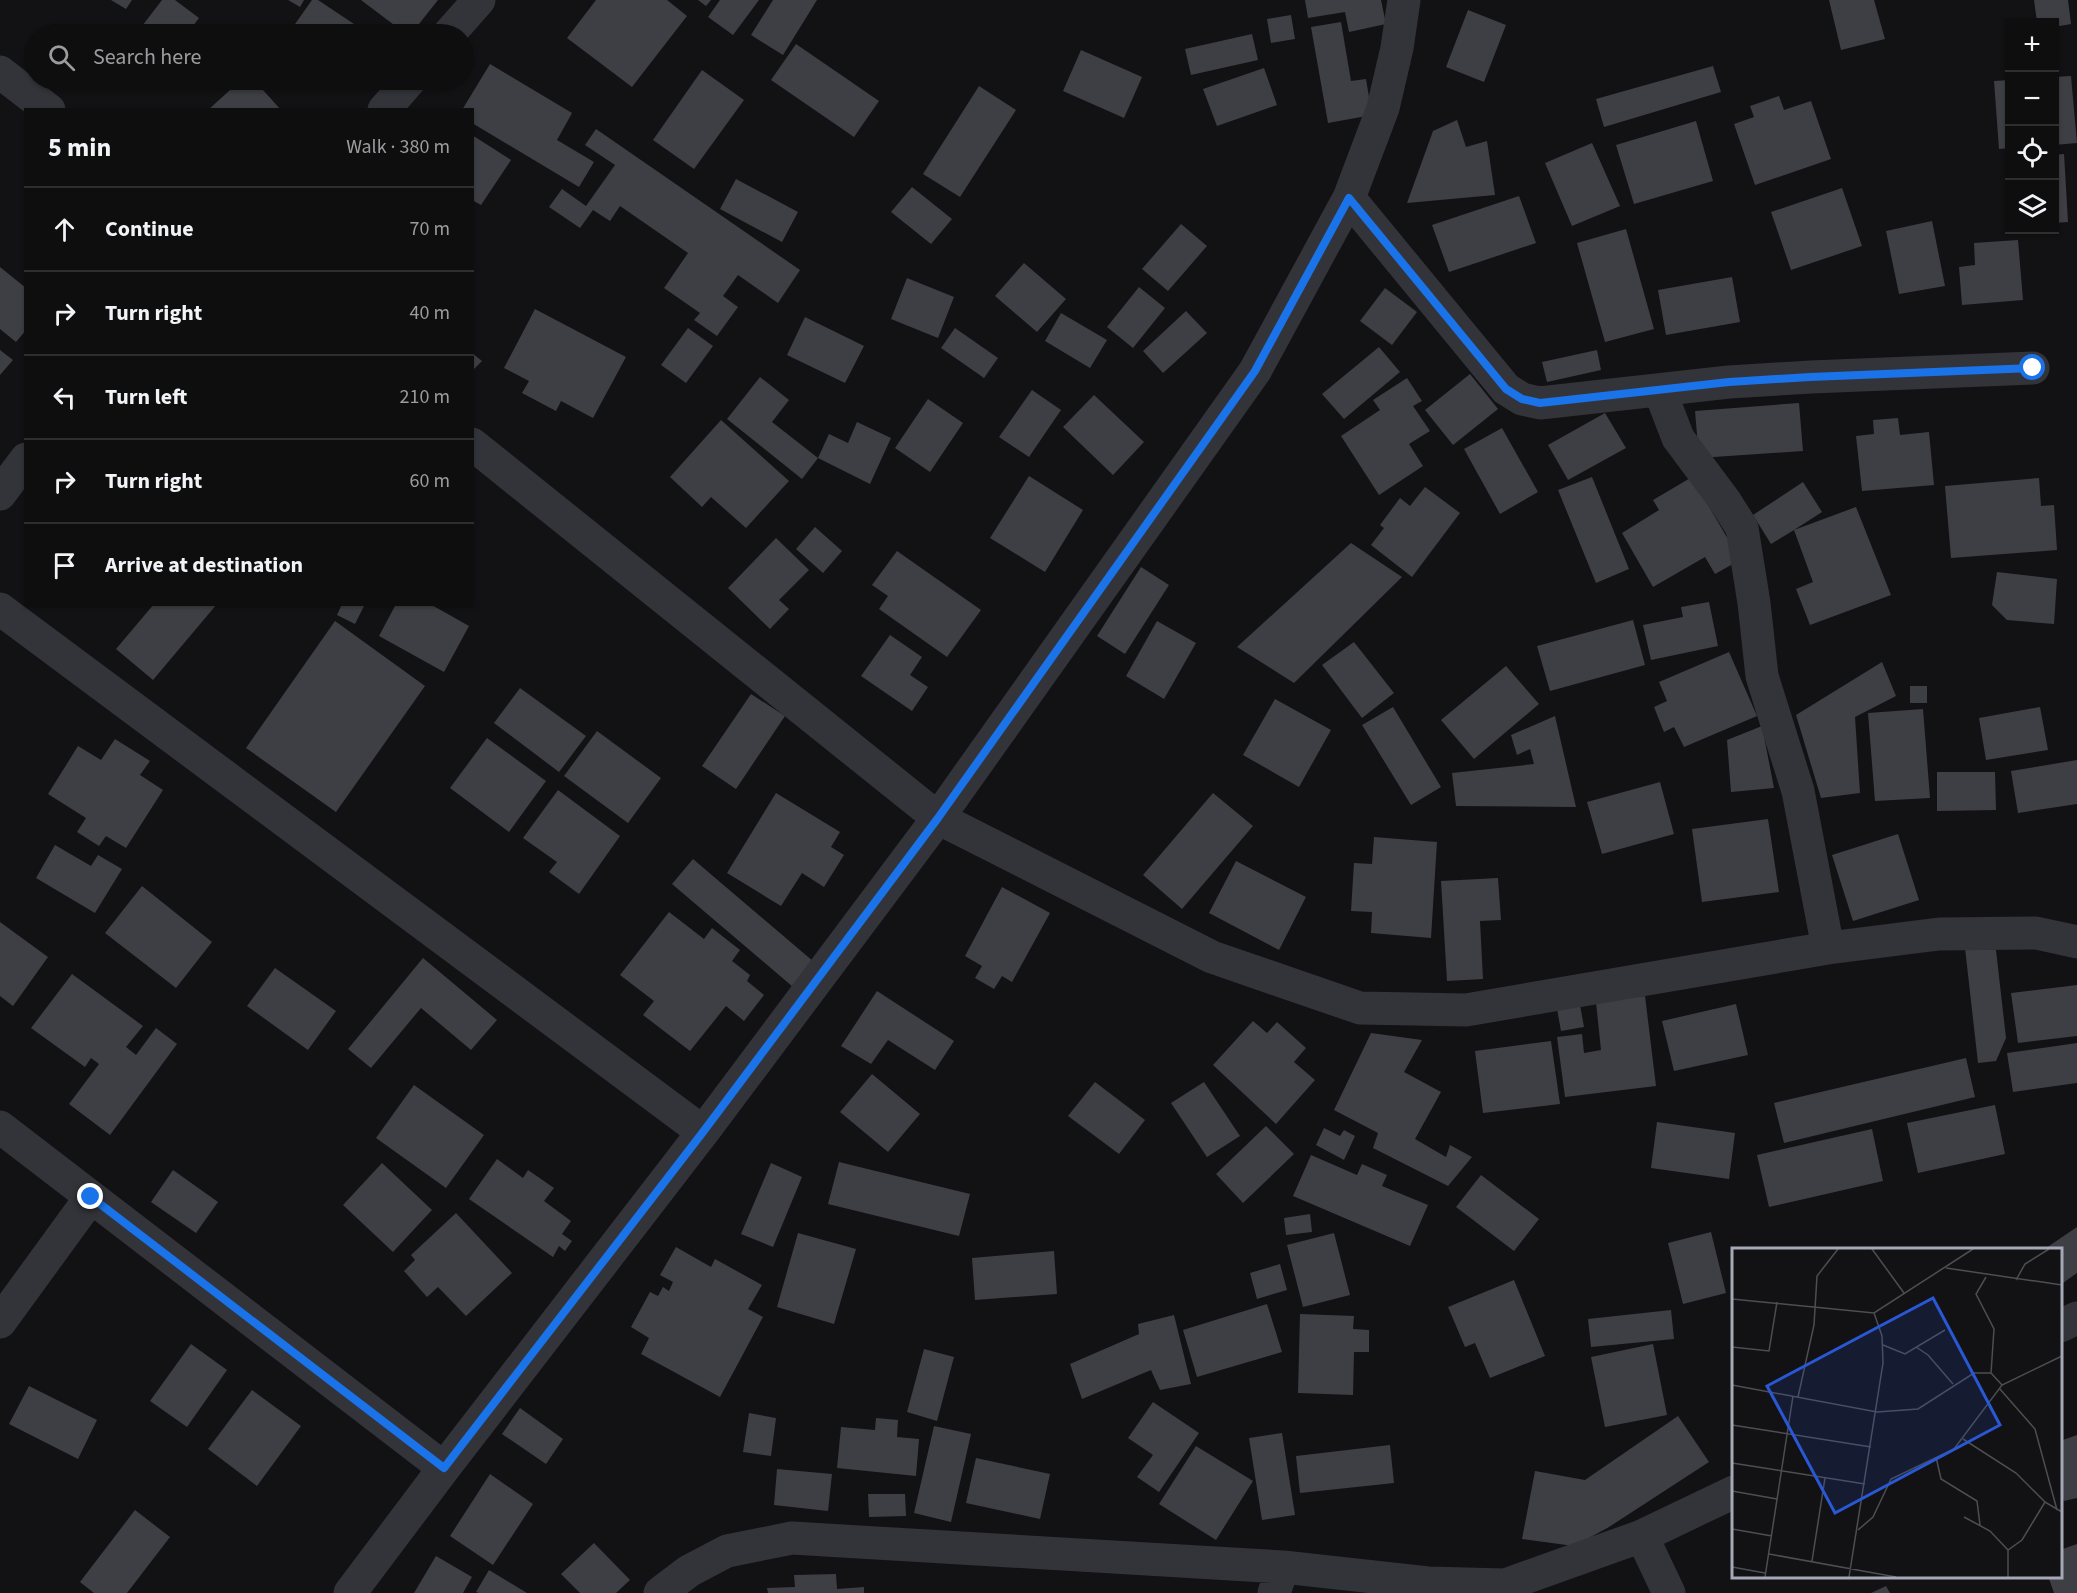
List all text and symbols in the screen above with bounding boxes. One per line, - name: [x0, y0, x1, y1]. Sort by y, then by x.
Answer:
- map controls: [2005, 18, 2059, 234]
- button: +: [2005, 18, 2059, 72]
- search box: [24, 24, 474, 90]
- icon: search: [45, 41, 78, 74]
- text: Search here: [93, 41, 201, 73]
- button: −: [2005, 72, 2059, 126]
- button: locate: [2005, 126, 2059, 180]
- text: 5 min: [48, 129, 111, 166]
- text: Walk · 380 m: [346, 133, 450, 161]
- button: layers: [2005, 180, 2059, 234]
- icon: ahead: [48, 213, 81, 246]
- text: Continue: [105, 213, 194, 245]
- text: 70 m: [410, 215, 450, 243]
- icon: right: [48, 297, 81, 330]
- text: Turn right: [105, 297, 202, 329]
- text: 40 m: [410, 299, 450, 327]
- route start: [2019, 354, 2045, 380]
- icon: left: [48, 381, 81, 414]
- text: Turn left: [105, 381, 187, 413]
- text: 210 m: [400, 383, 450, 411]
- icon: right: [48, 465, 81, 498]
- text: Turn right: [105, 465, 202, 497]
- text: 60 m: [410, 467, 450, 495]
- icon: arrive: [48, 549, 81, 582]
- text: Arrive at destination: [105, 549, 303, 581]
- route end: [77, 1183, 103, 1209]
- inset map: [1732, 1248, 2062, 1578]

